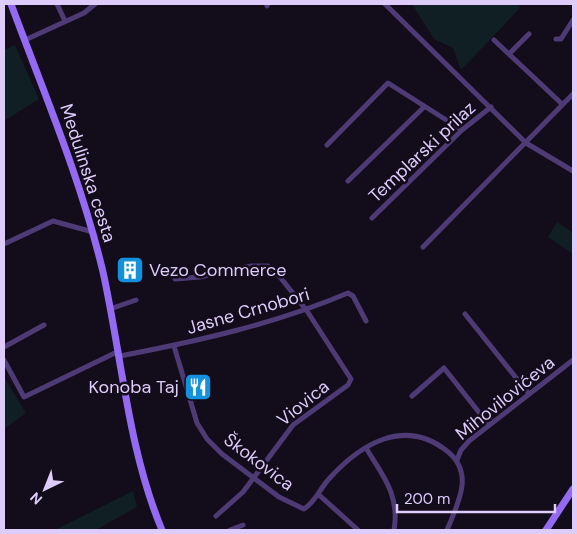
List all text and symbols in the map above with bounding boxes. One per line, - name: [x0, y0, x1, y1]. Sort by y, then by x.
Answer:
- street label: Templarski prilaz: [363, 96, 481, 208]
- street label: Medulinska cesta: [54, 101, 122, 245]
- building icon: Vezo Commerce: [115, 255, 145, 285]
- place label: Vezo Commerce: [149, 258, 287, 282]
- street label: Jasne Crnobori: [184, 282, 312, 340]
- street label: Mihovilovićeva: [450, 351, 560, 445]
- restaurant icon: Konoba Taj: [183, 372, 213, 402]
- place label: Konoba Taj: [89, 375, 179, 399]
- street label: Viovica: [272, 375, 334, 431]
- street label: Škokovica: [219, 428, 299, 496]
- north arrow: [20, 464, 70, 514]
- scale bar: [397, 482, 554, 514]
- text: N: [26, 488, 46, 509]
- text: 200 m: [404, 489, 450, 509]

